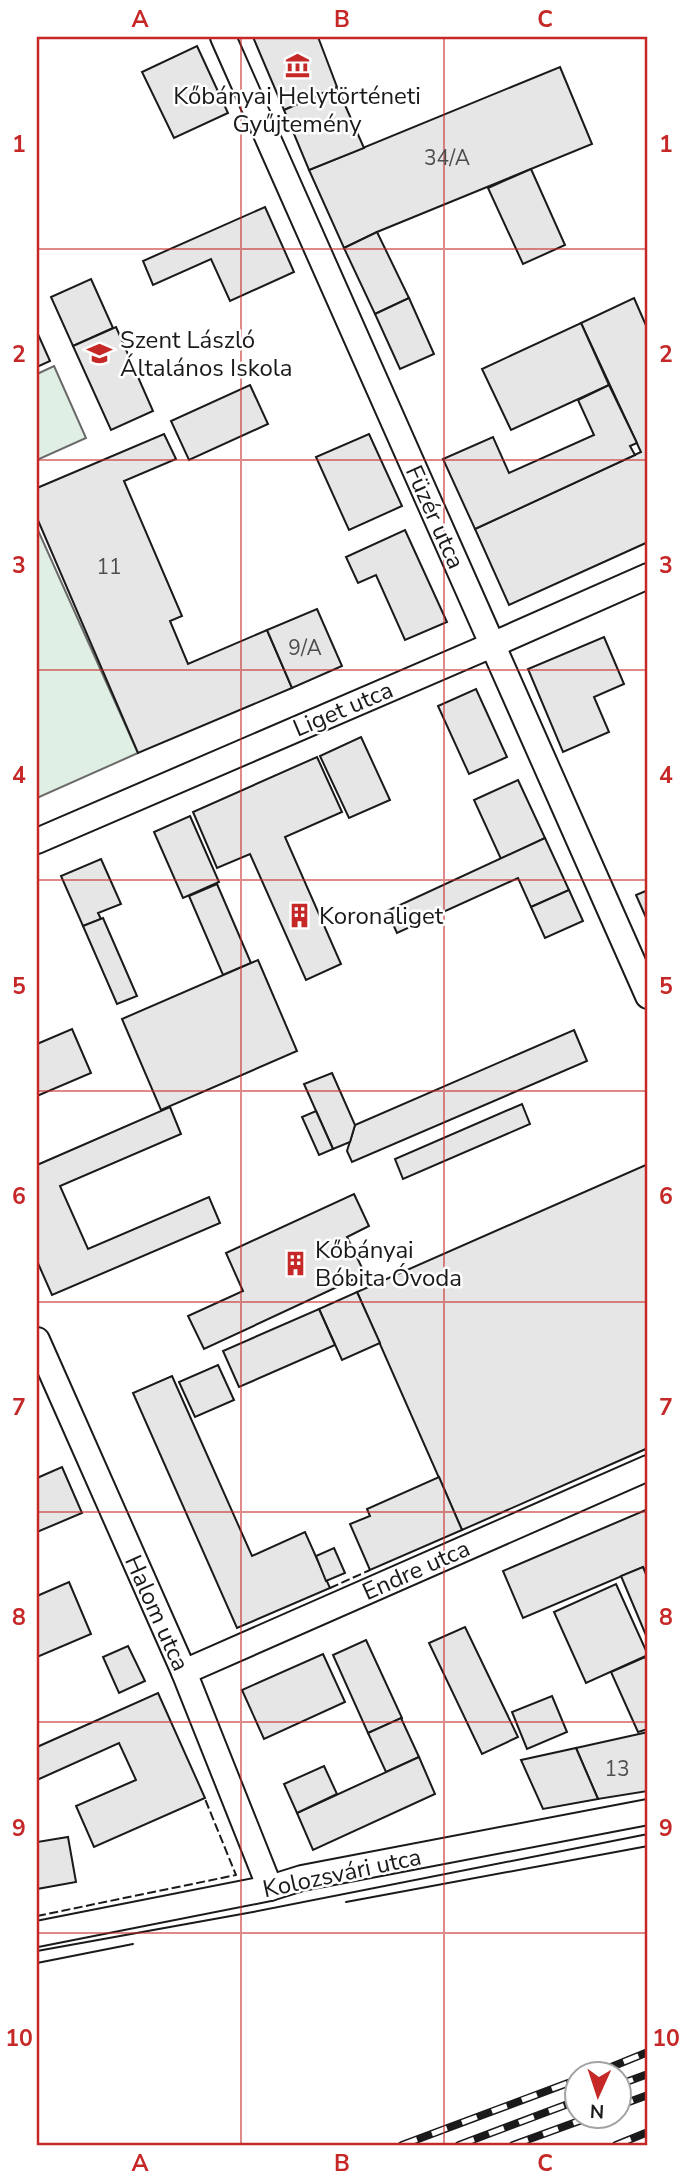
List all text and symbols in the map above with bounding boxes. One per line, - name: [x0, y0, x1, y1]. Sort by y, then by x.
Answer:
- text: A: [131, 4, 149, 35]
- text: B: [334, 4, 350, 35]
- text: C: [537, 4, 553, 35]
- museum icon: Kőbányai Helytörténeti Gyűjtemény: [283, 51, 311, 79]
- place label: Kőbányai Helytörténeti Gyűjtemény: [173, 80, 421, 140]
- text: 1: [12, 129, 26, 160]
- text: 1: [659, 129, 673, 160]
- house number: 34/A: [424, 144, 470, 172]
- place label: Szent László Általános Iskola: [120, 324, 293, 384]
- text: 2: [12, 339, 26, 370]
- text: 2: [659, 339, 673, 370]
- school or university icon: Szent László Általános Iskola: [86, 340, 114, 368]
- street label: Füzér utca: [398, 460, 472, 574]
- text: 3: [12, 550, 26, 581]
- text: 3: [659, 550, 673, 581]
- house number: 11: [96, 553, 122, 581]
- house number: 9/A: [288, 634, 322, 662]
- street label: Liget utca: [288, 674, 398, 744]
- text: 4: [12, 760, 26, 791]
- text: 4: [659, 760, 673, 791]
- place label: Koronaliget: [319, 900, 444, 932]
- building icon: Koronaliget: [285, 902, 313, 930]
- text: 5: [12, 971, 26, 1002]
- text: 5: [659, 971, 673, 1002]
- text: 6: [12, 1181, 26, 1212]
- text: 6: [659, 1181, 673, 1212]
- place label: Kőbányai Bóbita Óvoda: [315, 1234, 462, 1294]
- building icon: Kőbányai Bóbita Óvoda: [281, 1250, 309, 1278]
- text: 7: [12, 1392, 26, 1423]
- text: 7: [659, 1392, 673, 1423]
- street label: Endre utca: [357, 1532, 475, 1608]
- street label: Halom utca: [117, 1550, 197, 1676]
- text: 8: [12, 1602, 26, 1633]
- text: 8: [659, 1602, 673, 1633]
- house number: 13: [604, 1755, 630, 1783]
- text: 9: [12, 1813, 26, 1844]
- text: 9: [659, 1813, 673, 1844]
- street label: Kolozsvári utca: [260, 1841, 424, 1905]
- text: 10: [5, 2023, 33, 2054]
- text: 10: [652, 2023, 680, 2054]
- north arrow: [562, 2060, 632, 2130]
- text: N: [589, 2098, 605, 2124]
- text: A: [131, 2148, 149, 2179]
- text: B: [334, 2148, 350, 2179]
- text: C: [537, 2148, 553, 2179]

